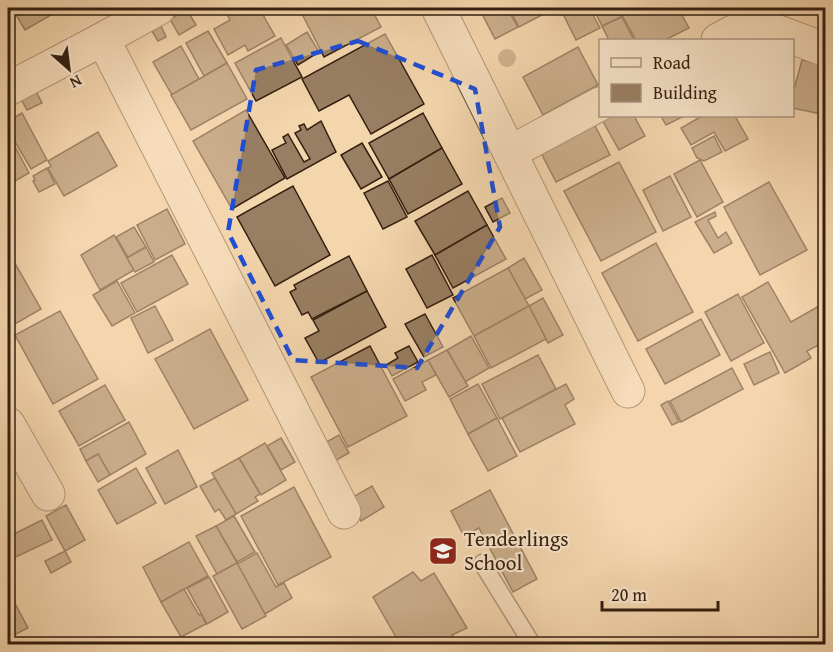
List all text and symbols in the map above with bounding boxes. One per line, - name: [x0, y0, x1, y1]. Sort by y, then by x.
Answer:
- north arrow: [39, 39, 99, 99]
- legend: [599, 39, 794, 117]
- text: Road: [653, 49, 691, 76]
- text: N: [65, 69, 86, 95]
- text: Building: [653, 79, 717, 106]
- place label: Tenderlings School: [464, 523, 569, 578]
- school or university icon: Tenderlings School: [427, 535, 459, 567]
- scale bar: [602, 574, 718, 612]
- text: 20 m: [611, 581, 647, 608]

